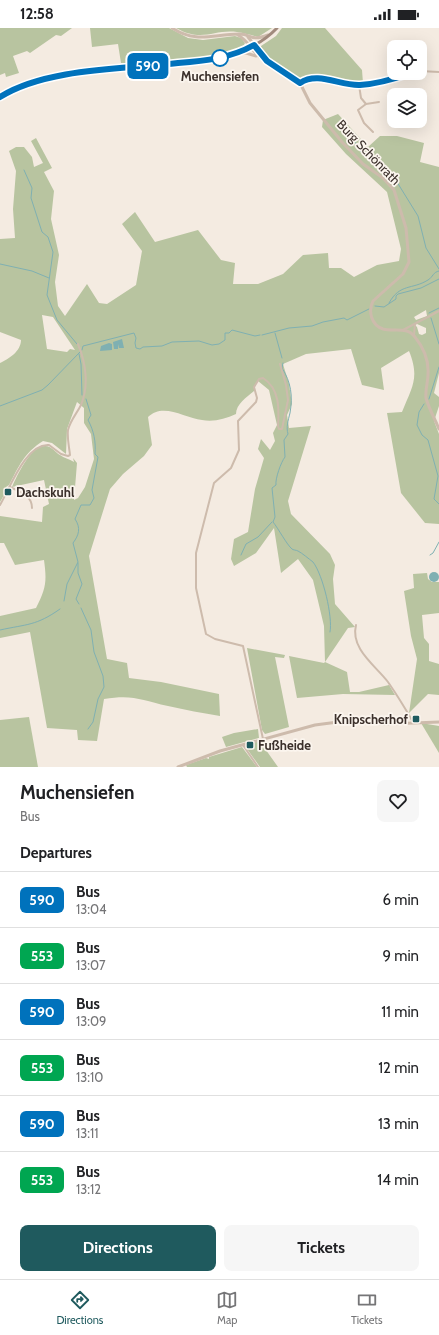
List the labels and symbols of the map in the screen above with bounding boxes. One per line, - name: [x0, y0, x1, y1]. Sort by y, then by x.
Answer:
- marker: Muchensiefen: [211, 49, 229, 67]
- line badge: 590: [125, 53, 171, 79]
- place label: Muchensiefen: [181, 68, 259, 84]
- street label: Burg Schönrath: [334, 116, 404, 188]
- place label: Dachskuhl: [16, 484, 75, 500]
- marker: Dachskuhl: [3, 487, 13, 497]
- place label: Knipscherhof: [334, 711, 409, 727]
- marker: Knipscherhof: [411, 714, 421, 724]
- place label: Fußheide: [258, 737, 311, 753]
- marker: Fußheide: [245, 740, 255, 750]

